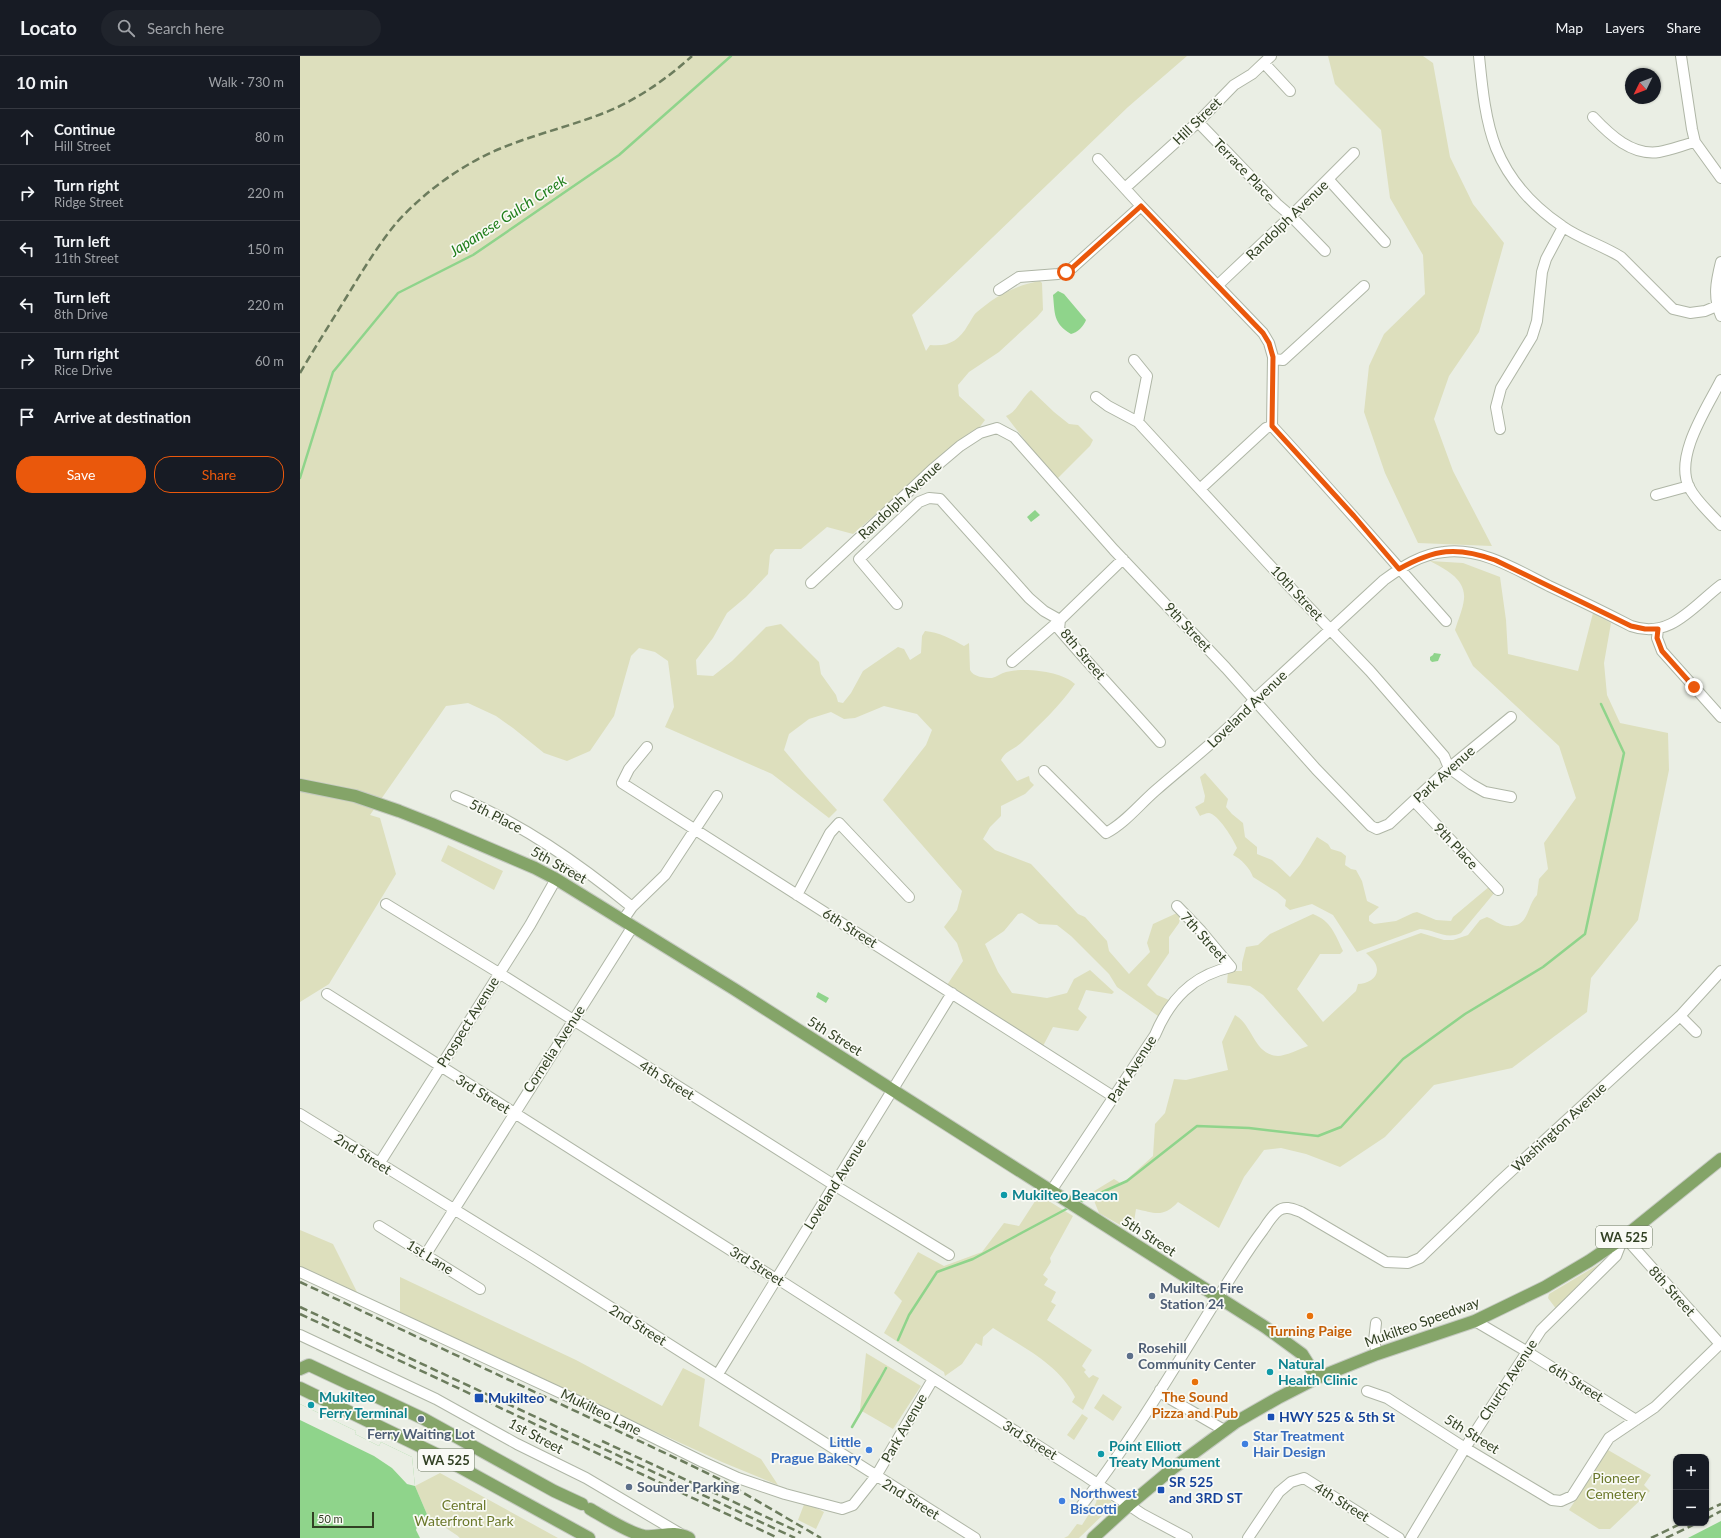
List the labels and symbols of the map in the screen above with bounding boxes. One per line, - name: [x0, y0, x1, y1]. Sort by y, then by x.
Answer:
- north arrow: [1625, 68, 1661, 104]
- street label: Hill Street: [1169, 93, 1224, 148]
- street label: Terrace Place: [1210, 135, 1279, 205]
- water label: Japanese Gulch Creek: [445, 170, 570, 260]
- street label: Randolph Avenue: [1242, 176, 1331, 263]
- route start: [1057, 263, 1075, 281]
- street label: Randolph Avenue: [855, 457, 945, 543]
- street label: 10th Street: [1267, 561, 1327, 624]
- street label: 9th Street: [1161, 598, 1216, 655]
- street label: 8th Street: [1057, 625, 1110, 683]
- street label: Loveland Avenue: [1203, 666, 1290, 751]
- route end: [1685, 678, 1703, 696]
- street label: Park Avenue: [1409, 742, 1478, 806]
- street label: 5th Place: [467, 795, 526, 836]
- street label: 9th Place: [1431, 819, 1482, 872]
- street label: 5th Street: [528, 842, 590, 887]
- street label: 6th Street: [820, 904, 881, 951]
- street label: 7th Street: [1178, 908, 1231, 965]
- street label: Prospect Avenue: [433, 973, 502, 1070]
- street label: Cornelia Avenue: [519, 1002, 588, 1096]
- street label: 5th Street: [805, 1012, 866, 1059]
- street label: Park Avenue: [1104, 1032, 1160, 1106]
- street label: 4th Street: [637, 1056, 698, 1103]
- street label: 3rd Street: [453, 1070, 514, 1117]
- street label: Washington Avenue: [1508, 1078, 1610, 1175]
- street label: 2nd Street: [332, 1129, 395, 1178]
- street label: Loveland Avenue: [800, 1135, 869, 1232]
- place label: Mukilteo Beacon: [1012, 1186, 1118, 1203]
- marker: Mukilteo Beacon: [999, 1190, 1009, 1200]
- street label: 5th Street: [1119, 1212, 1180, 1259]
- road number: WA 525: [1596, 1226, 1652, 1248]
- street label: 1st Lane: [404, 1236, 457, 1278]
- street label: 3rd Street: [727, 1242, 788, 1289]
- street label: 8th Street: [1646, 1262, 1699, 1319]
- place label: Mukilteo Fire Station 24: [1160, 1279, 1244, 1312]
- marker: Mukilteo Fire Station 24: [1147, 1291, 1157, 1301]
- street label: Mukilteo Speedway: [1362, 1293, 1482, 1350]
- street label: 2nd Street: [607, 1300, 670, 1349]
- marker: Turning Paige: [1305, 1311, 1315, 1321]
- place label: Turning Paige: [1268, 1322, 1353, 1339]
- street label: Church Avenue: [1475, 1336, 1540, 1424]
- place label: Rosehill Community Center: [1138, 1339, 1257, 1372]
- marker: Rosehill Community Center: [1125, 1351, 1135, 1361]
- place label: Natural Health Clinic: [1278, 1355, 1358, 1388]
- street label: 6th Street: [1546, 1358, 1607, 1405]
- marker: Natural Health Clinic: [1265, 1367, 1275, 1377]
- marker: The Sound Pizza and Pub: [1190, 1377, 1200, 1387]
- street label: Mukilteo Lane: [558, 1385, 644, 1438]
- place label: Mukilteo Ferry Terminal: [319, 1388, 407, 1421]
- place label: The Sound Pizza and Pub: [1152, 1388, 1238, 1421]
- place label: Mukilteo: [488, 1389, 544, 1406]
- street label: Park Avenue: [877, 1390, 930, 1465]
- marker: Mukilteo: [473, 1392, 485, 1404]
- marker: Mukilteo Ferry Terminal: [306, 1400, 316, 1410]
- place label: HWY 525 & 5th St: [1279, 1408, 1396, 1425]
- street label: 5th Street: [1442, 1410, 1503, 1457]
- marker: HWY 525 & 5th St: [1266, 1412, 1276, 1422]
- marker: Ferry Waiting Lot: [416, 1414, 426, 1424]
- street label: 1st Street: [506, 1414, 567, 1457]
- street label: 3rd Street: [1000, 1416, 1061, 1463]
- place label: Ferry Waiting Lot: [367, 1425, 476, 1442]
- place label: Star Treatment Hair Design: [1253, 1427, 1345, 1460]
- place label: Little Prague Bakery: [771, 1433, 862, 1466]
- place label: Point Elliott Treaty Monument: [1109, 1437, 1221, 1470]
- marker: Star Treatment Hair Design: [1240, 1439, 1250, 1449]
- marker: Little Prague Bakery: [864, 1445, 874, 1455]
- road number: WA 525: [418, 1449, 474, 1471]
- marker: Point Elliott Treaty Monument: [1096, 1449, 1106, 1459]
- park label: Pioneer Cemetery: [1586, 1469, 1647, 1502]
- place label: SR 525 and 3RD ST: [1169, 1473, 1243, 1506]
- street label: 2nd Street: [880, 1474, 943, 1523]
- place label: Sounder Parking: [637, 1478, 740, 1495]
- street label: 4th Street: [1312, 1478, 1373, 1525]
- marker: Sounder Parking: [624, 1482, 634, 1492]
- place label: Northwest Biscotti: [1070, 1484, 1138, 1517]
- marker: SR 525 and 3RD ST: [1156, 1485, 1166, 1495]
- park label: Central Waterfront Park: [414, 1496, 515, 1529]
- marker: Northwest Biscotti: [1057, 1496, 1067, 1506]
- scale bar: [312, 1510, 374, 1529]

